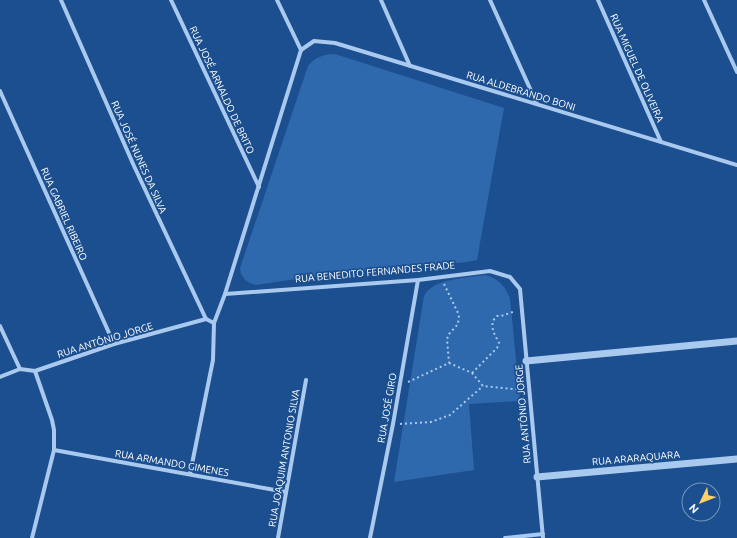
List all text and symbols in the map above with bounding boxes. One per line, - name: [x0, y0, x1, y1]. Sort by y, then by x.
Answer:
- street label: RUA MIGUEL DE OLIVEIRA: [608, 12, 666, 124]
- street label: RUA JOSÉ ARNALDO DE BRITO: [188, 24, 257, 156]
- street label: RUA ALDEBRANDO BONI: [465, 69, 577, 113]
- street label: RUA JOSÉ NUNES DA SILVA: [109, 99, 170, 215]
- street label: RUA GABRIEL RIBEIRO: [39, 166, 90, 262]
- street label: RUA BENEDITO FERNANDES FRADE: [295, 259, 456, 284]
- street label: RUA ANTÔNIO JORGE: [56, 320, 155, 360]
- street label: RUA ANTÔNIO JORGE: [513, 364, 533, 464]
- street label: RUA JOSÉ GIRO: [374, 372, 399, 444]
- street label: RUA JOAQUIM ANTONIO SILVA: [266, 388, 302, 528]
- street label: RUA ARMANDO GIMENES: [114, 448, 230, 478]
- street label: RUA ARARAQUARA: [592, 449, 681, 467]
- north arrow: [681, 482, 721, 522]
- text: N: [686, 502, 701, 516]

